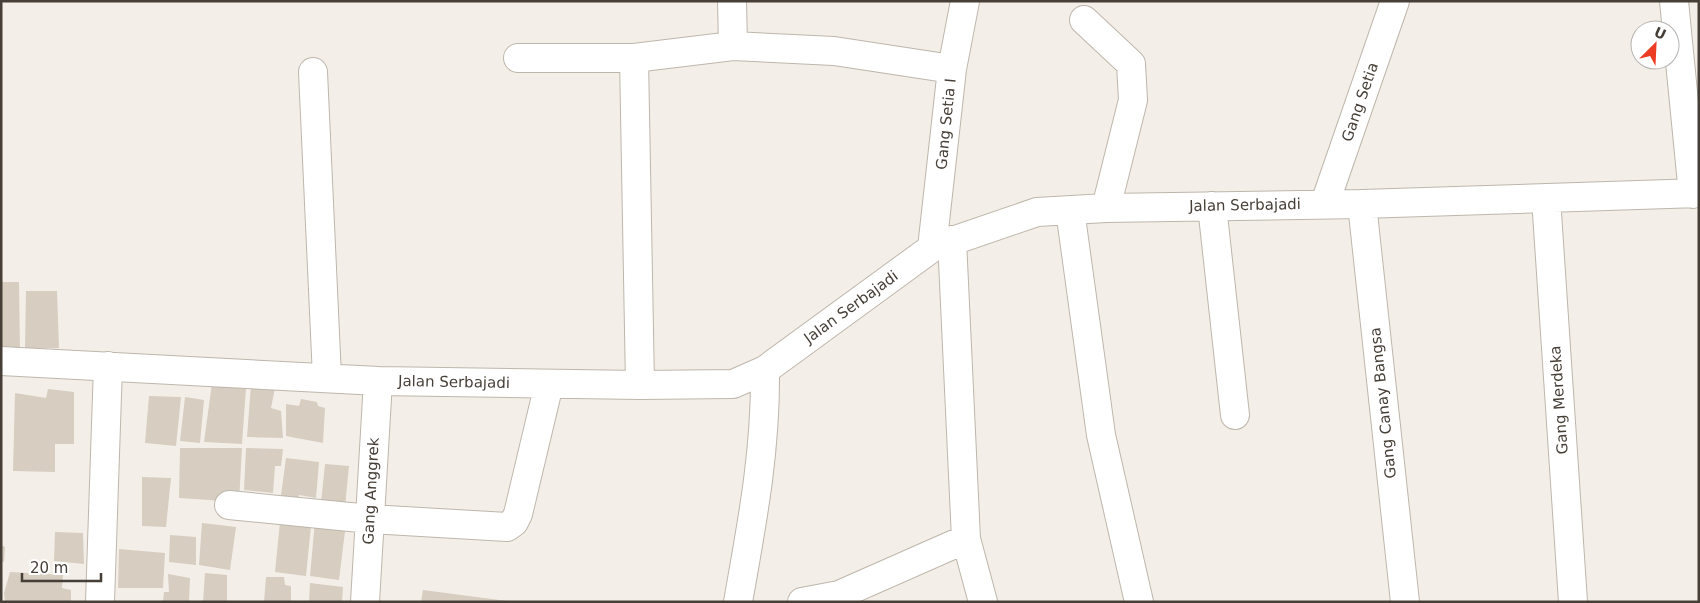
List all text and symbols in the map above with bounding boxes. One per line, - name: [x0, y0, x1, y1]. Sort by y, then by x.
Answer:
- north arrow: [1630, 20, 1680, 70]
- text: U: [1652, 24, 1669, 43]
- street label: Gang Setia: [1338, 60, 1382, 144]
- street label: Gang Setia I: [932, 77, 960, 171]
- street label: Jalan Serbajadi: [1188, 195, 1301, 215]
- street label: Jalan Serbajadi: [800, 267, 902, 348]
- street label: Gang Canay Bangsa: [1366, 326, 1400, 480]
- street label: Gang Merdeka: [1546, 345, 1572, 455]
- street label: Jalan Serbajadi: [397, 372, 510, 392]
- street label: Gang Anggrek: [359, 437, 383, 545]
- scale bar: [22, 550, 101, 582]
- text: 20 m: [30, 559, 68, 577]

